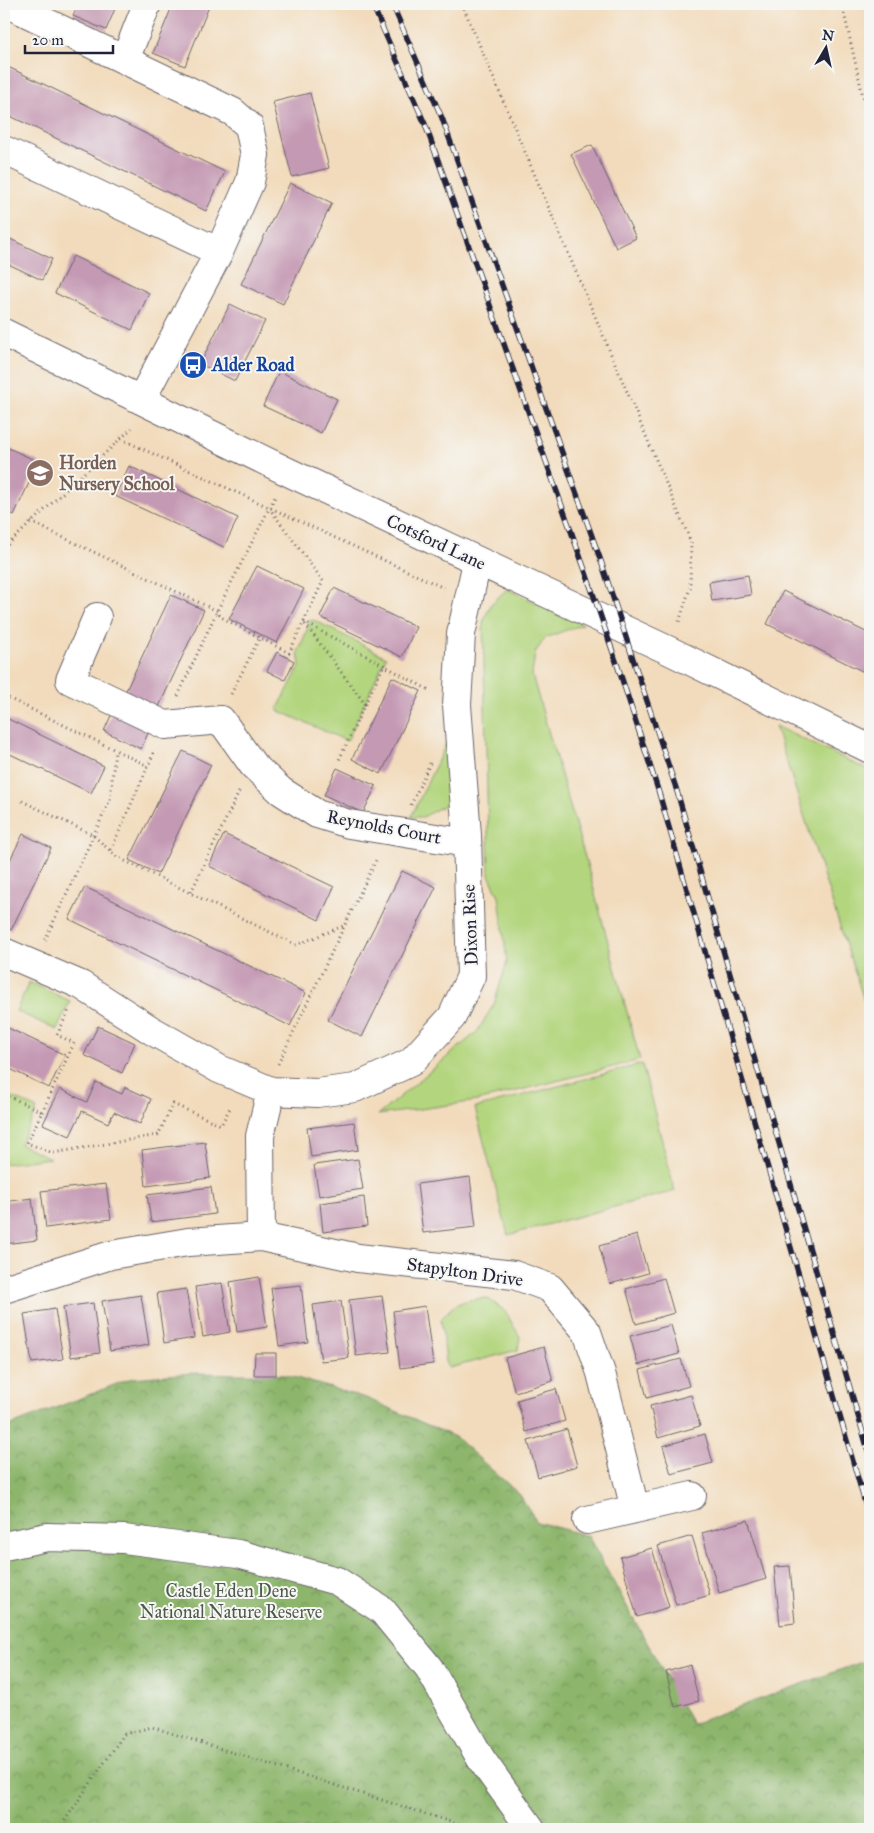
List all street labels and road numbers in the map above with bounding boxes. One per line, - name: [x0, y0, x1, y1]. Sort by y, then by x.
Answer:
- street label: Cotsford Lane: [383, 509, 489, 575]
- street label: Reynolds Court: [325, 805, 444, 849]
- street label: Dixon Rise: [458, 884, 482, 966]
- street label: Stapylton Drive: [405, 1253, 525, 1291]

